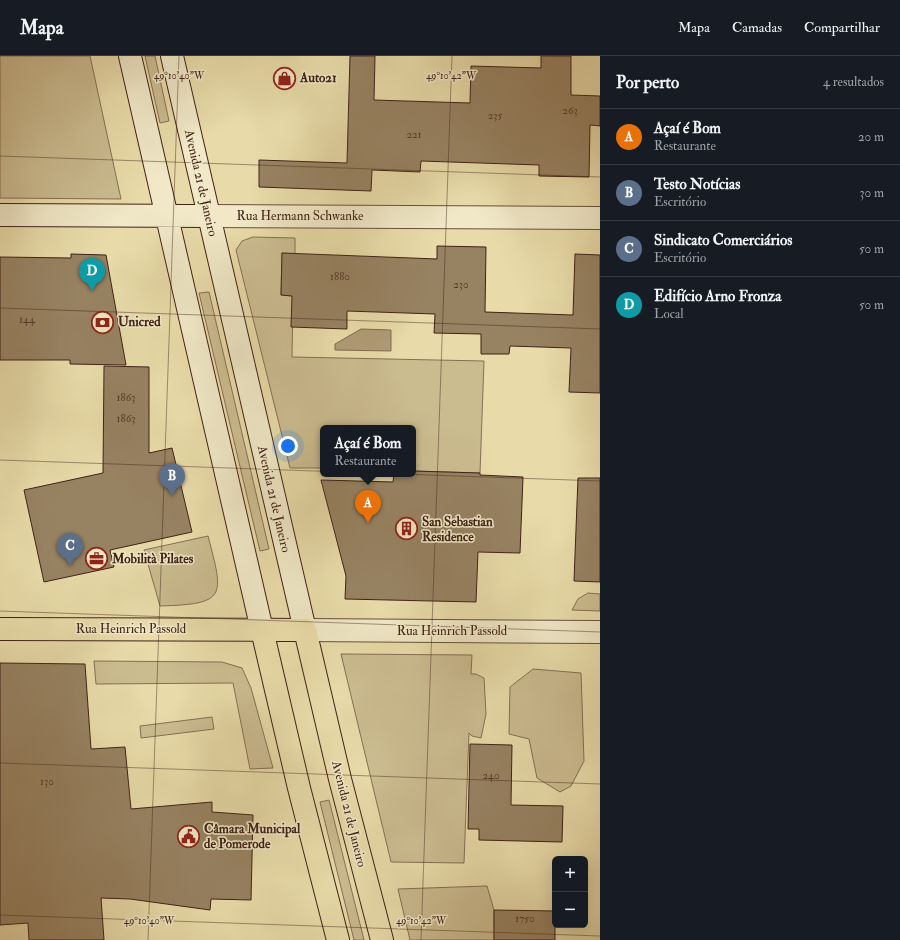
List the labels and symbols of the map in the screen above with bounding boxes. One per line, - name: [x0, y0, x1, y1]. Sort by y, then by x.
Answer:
- shop icon: Auto21: [271, 65, 297, 91]
- text: 49°10'40"W: [154, 70, 205, 82]
- place label: Auto21: [299, 70, 337, 86]
- text: 49°10'42"W: [426, 70, 477, 82]
- house number: 263: [562, 104, 578, 117]
- house number: 235: [488, 109, 502, 122]
- street label: Avenida 21 de Janeiro: [181, 127, 221, 238]
- house number: 221: [406, 128, 422, 141]
- street label: Rua Hermann Schwanke: [237, 208, 364, 224]
- pin: D: [79, 258, 105, 291]
- house number: 1880: [330, 270, 350, 283]
- house number: 230: [453, 278, 469, 291]
- bank icon: Unicred: [90, 309, 116, 335]
- house number: 144: [19, 313, 36, 326]
- place label: Unicred: [118, 314, 161, 330]
- house number: 1863: [117, 391, 135, 404]
- house number: 1863: [117, 412, 135, 425]
- your location: [278, 436, 298, 456]
- street label: Avenida 21 de Janeiro: [254, 443, 294, 554]
- pin: B: [159, 463, 185, 496]
- pin: A: [355, 490, 381, 523]
- place label: San Sebastian Residence: [422, 514, 493, 545]
- building icon: San Sebastian Residence: [393, 516, 419, 542]
- pin: C: [57, 533, 83, 566]
- office icon: Mobilità Pilates: [84, 546, 110, 572]
- place label: Mobilità Pilates: [111, 551, 194, 567]
- street label: Rua Heinrich Passold: [76, 621, 187, 637]
- street label: Rua Heinrich Passold: [397, 623, 508, 639]
- street label: Avenida 21 de Janeiro: [328, 758, 370, 869]
- house number: 240: [482, 769, 500, 782]
- house number: 130: [40, 775, 54, 788]
- place label: Câmara Municipal de Pomerode: [204, 821, 301, 852]
- public building icon: Câmara Municipal de Pomerode: [175, 823, 201, 849]
- house number: 1750: [515, 912, 535, 925]
- text: 49°10'40"W: [124, 915, 175, 927]
- text: 49°10'42"W: [396, 915, 447, 927]

